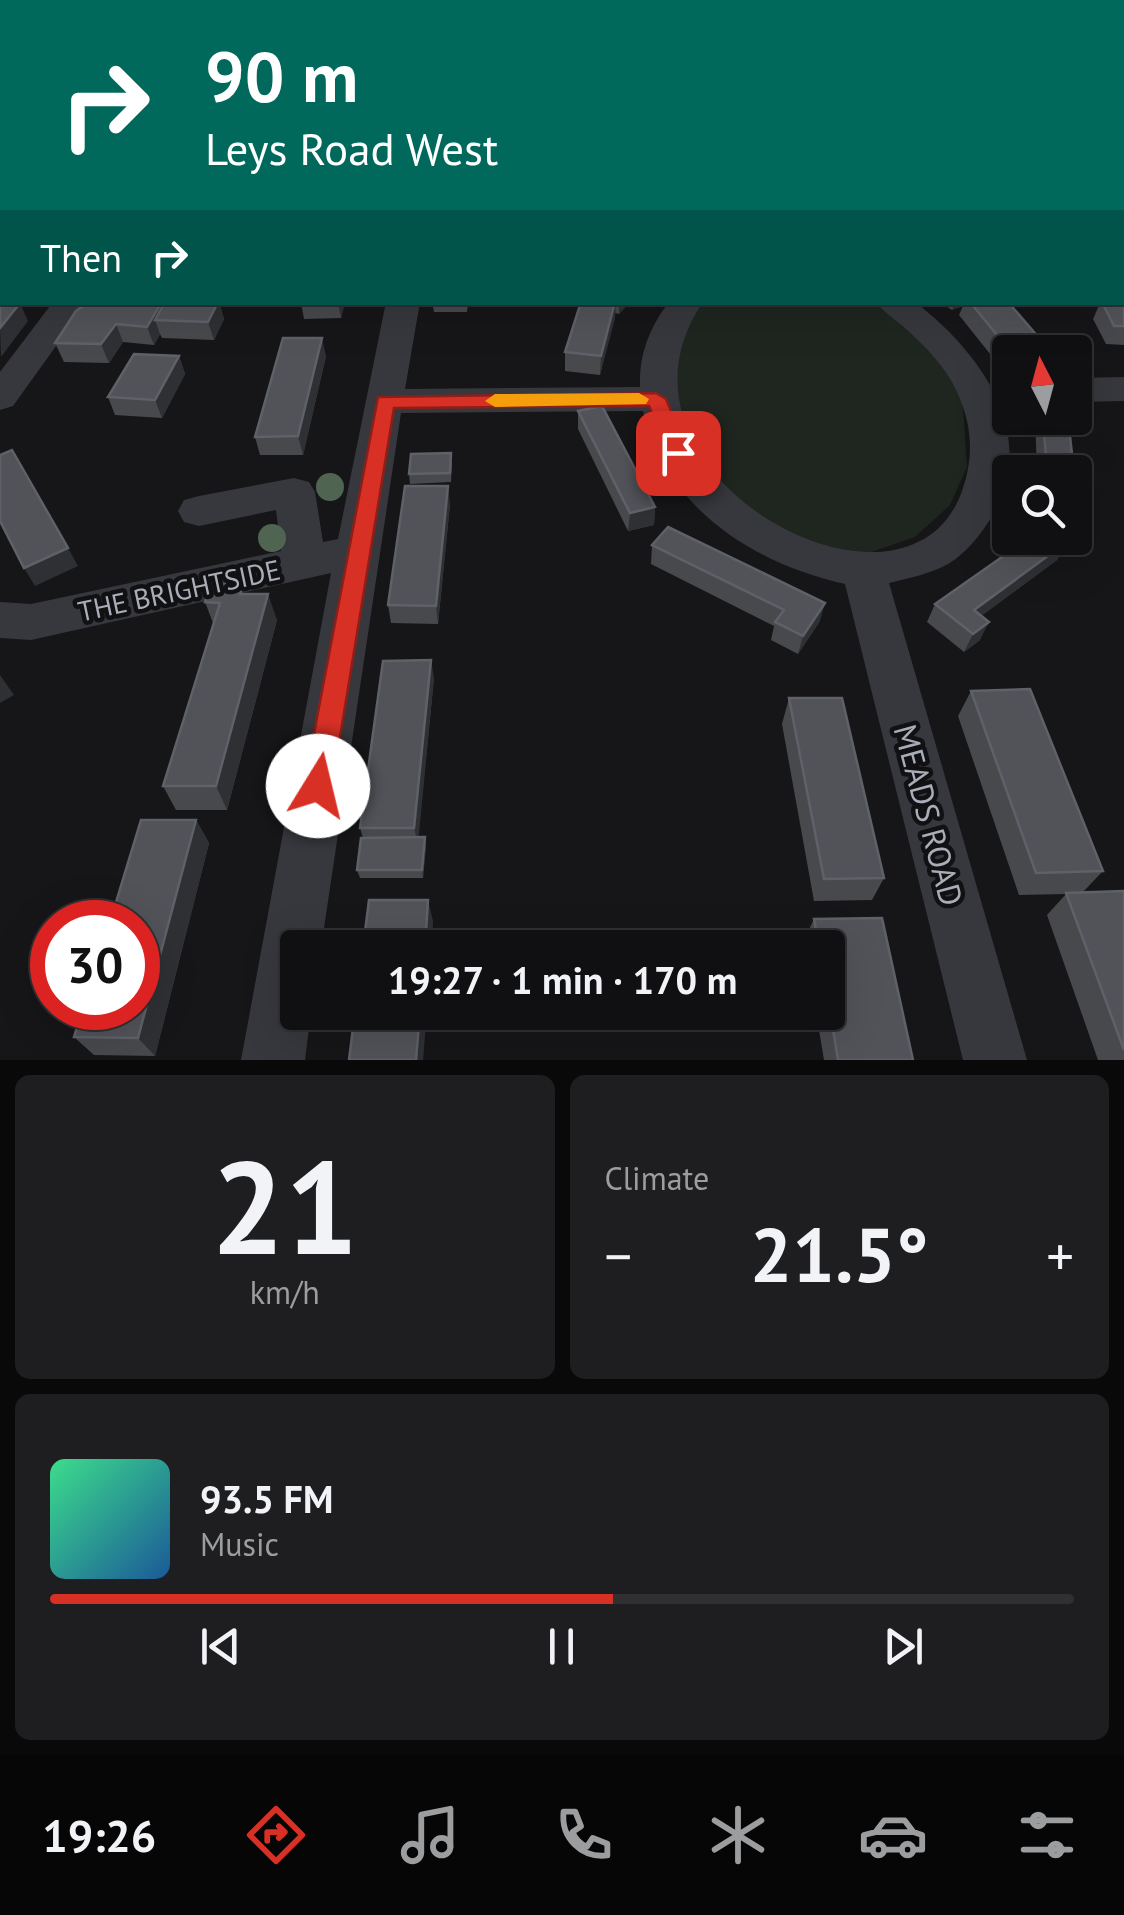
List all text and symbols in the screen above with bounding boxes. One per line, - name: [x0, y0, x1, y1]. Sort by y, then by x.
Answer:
- text: 90 m: [205, 31, 358, 121]
- icon: right: [40, 40, 170, 170]
- text: Leys Road West: [205, 119, 498, 177]
- icon: right: [142, 230, 197, 285]
- text: Then: [40, 233, 122, 282]
- north arrow: [992, 335, 1092, 435]
- map controls: [992, 335, 1092, 555]
- pin: [636, 411, 721, 496]
- icon: arrive: [651, 426, 706, 481]
- button: search: [992, 455, 1092, 555]
- street label: THE BRIGHTSIDE: [74, 551, 284, 629]
- street label: MEADS ROAD: [885, 720, 973, 910]
- position arrow: [266, 734, 370, 838]
- speed limit sign: 30: [30, 900, 160, 1030]
- text: 19:27 · 1 min · 170 m: [388, 955, 737, 1004]
- text: 21: [211, 1122, 358, 1290]
- text: Climate: [605, 1157, 709, 1199]
- text: 21.5°: [750, 1206, 929, 1303]
- text: −: [605, 1220, 632, 1291]
- text: +: [1046, 1220, 1074, 1291]
- text: km/h: [250, 1271, 320, 1313]
- text: 93.5 FM: [200, 1474, 333, 1523]
- text: Music: [200, 1523, 279, 1565]
- icon: previous: [193, 1619, 248, 1674]
- icon: pause: [534, 1619, 589, 1674]
- icon: next: [876, 1619, 931, 1674]
- icon: directions: [241, 1800, 311, 1870]
- icon: music: [395, 1800, 465, 1870]
- icon: phone: [549, 1800, 619, 1870]
- icon: climate: [703, 1800, 773, 1870]
- icon: car: [858, 1800, 928, 1870]
- icon: filters: [1012, 1800, 1082, 1870]
- text: 19:26: [42, 1806, 156, 1864]

